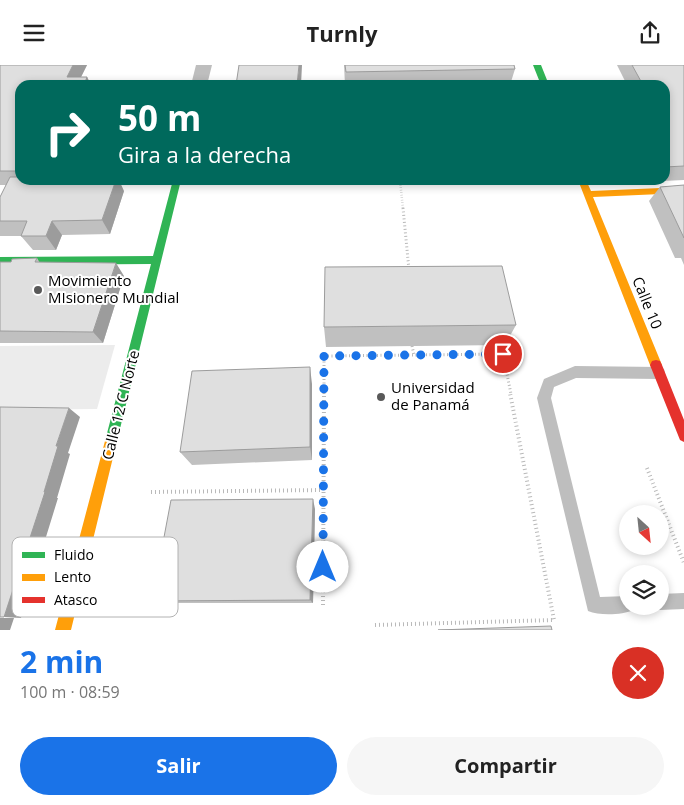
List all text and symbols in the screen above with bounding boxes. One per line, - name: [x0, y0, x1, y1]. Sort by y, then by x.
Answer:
- text: Turnly: [307, 18, 377, 48]
- icon: menu: [20, 19, 48, 47]
- icon: share: [636, 19, 664, 47]
- text: 50 m: [118, 94, 201, 141]
- icon: right: [35, 100, 100, 165]
- text: Gira a la derecha: [118, 139, 291, 169]
- place label: Movimiento MIsionero Mundial: [48, 270, 179, 307]
- street label: Calle 10: [628, 273, 667, 332]
- marker: Movimiento MIsionero Mundial: [32, 284, 44, 296]
- pin: [482, 333, 524, 375]
- icon: arrive: [489, 340, 517, 368]
- street label: Calle 12 C Norte: [97, 348, 143, 462]
- place label: Universidad de Panamá: [391, 377, 475, 414]
- marker: Universidad de Panamá: [375, 391, 387, 403]
- north arrow: [619, 505, 669, 555]
- map controls: [619, 505, 669, 615]
- legend: [12, 537, 178, 617]
- position arrow: [296, 540, 348, 592]
- text: Fluido: [54, 545, 94, 564]
- button: layers: [619, 565, 669, 615]
- text: Lento: [54, 567, 91, 586]
- text: Atasco: [54, 590, 97, 609]
- text: 2 min: [20, 641, 103, 682]
- button: close: [612, 647, 664, 699]
- text: 100 m · 08:59: [20, 681, 120, 703]
- button: Salir: [20, 737, 337, 795]
- button: Compartir: [347, 737, 664, 795]

